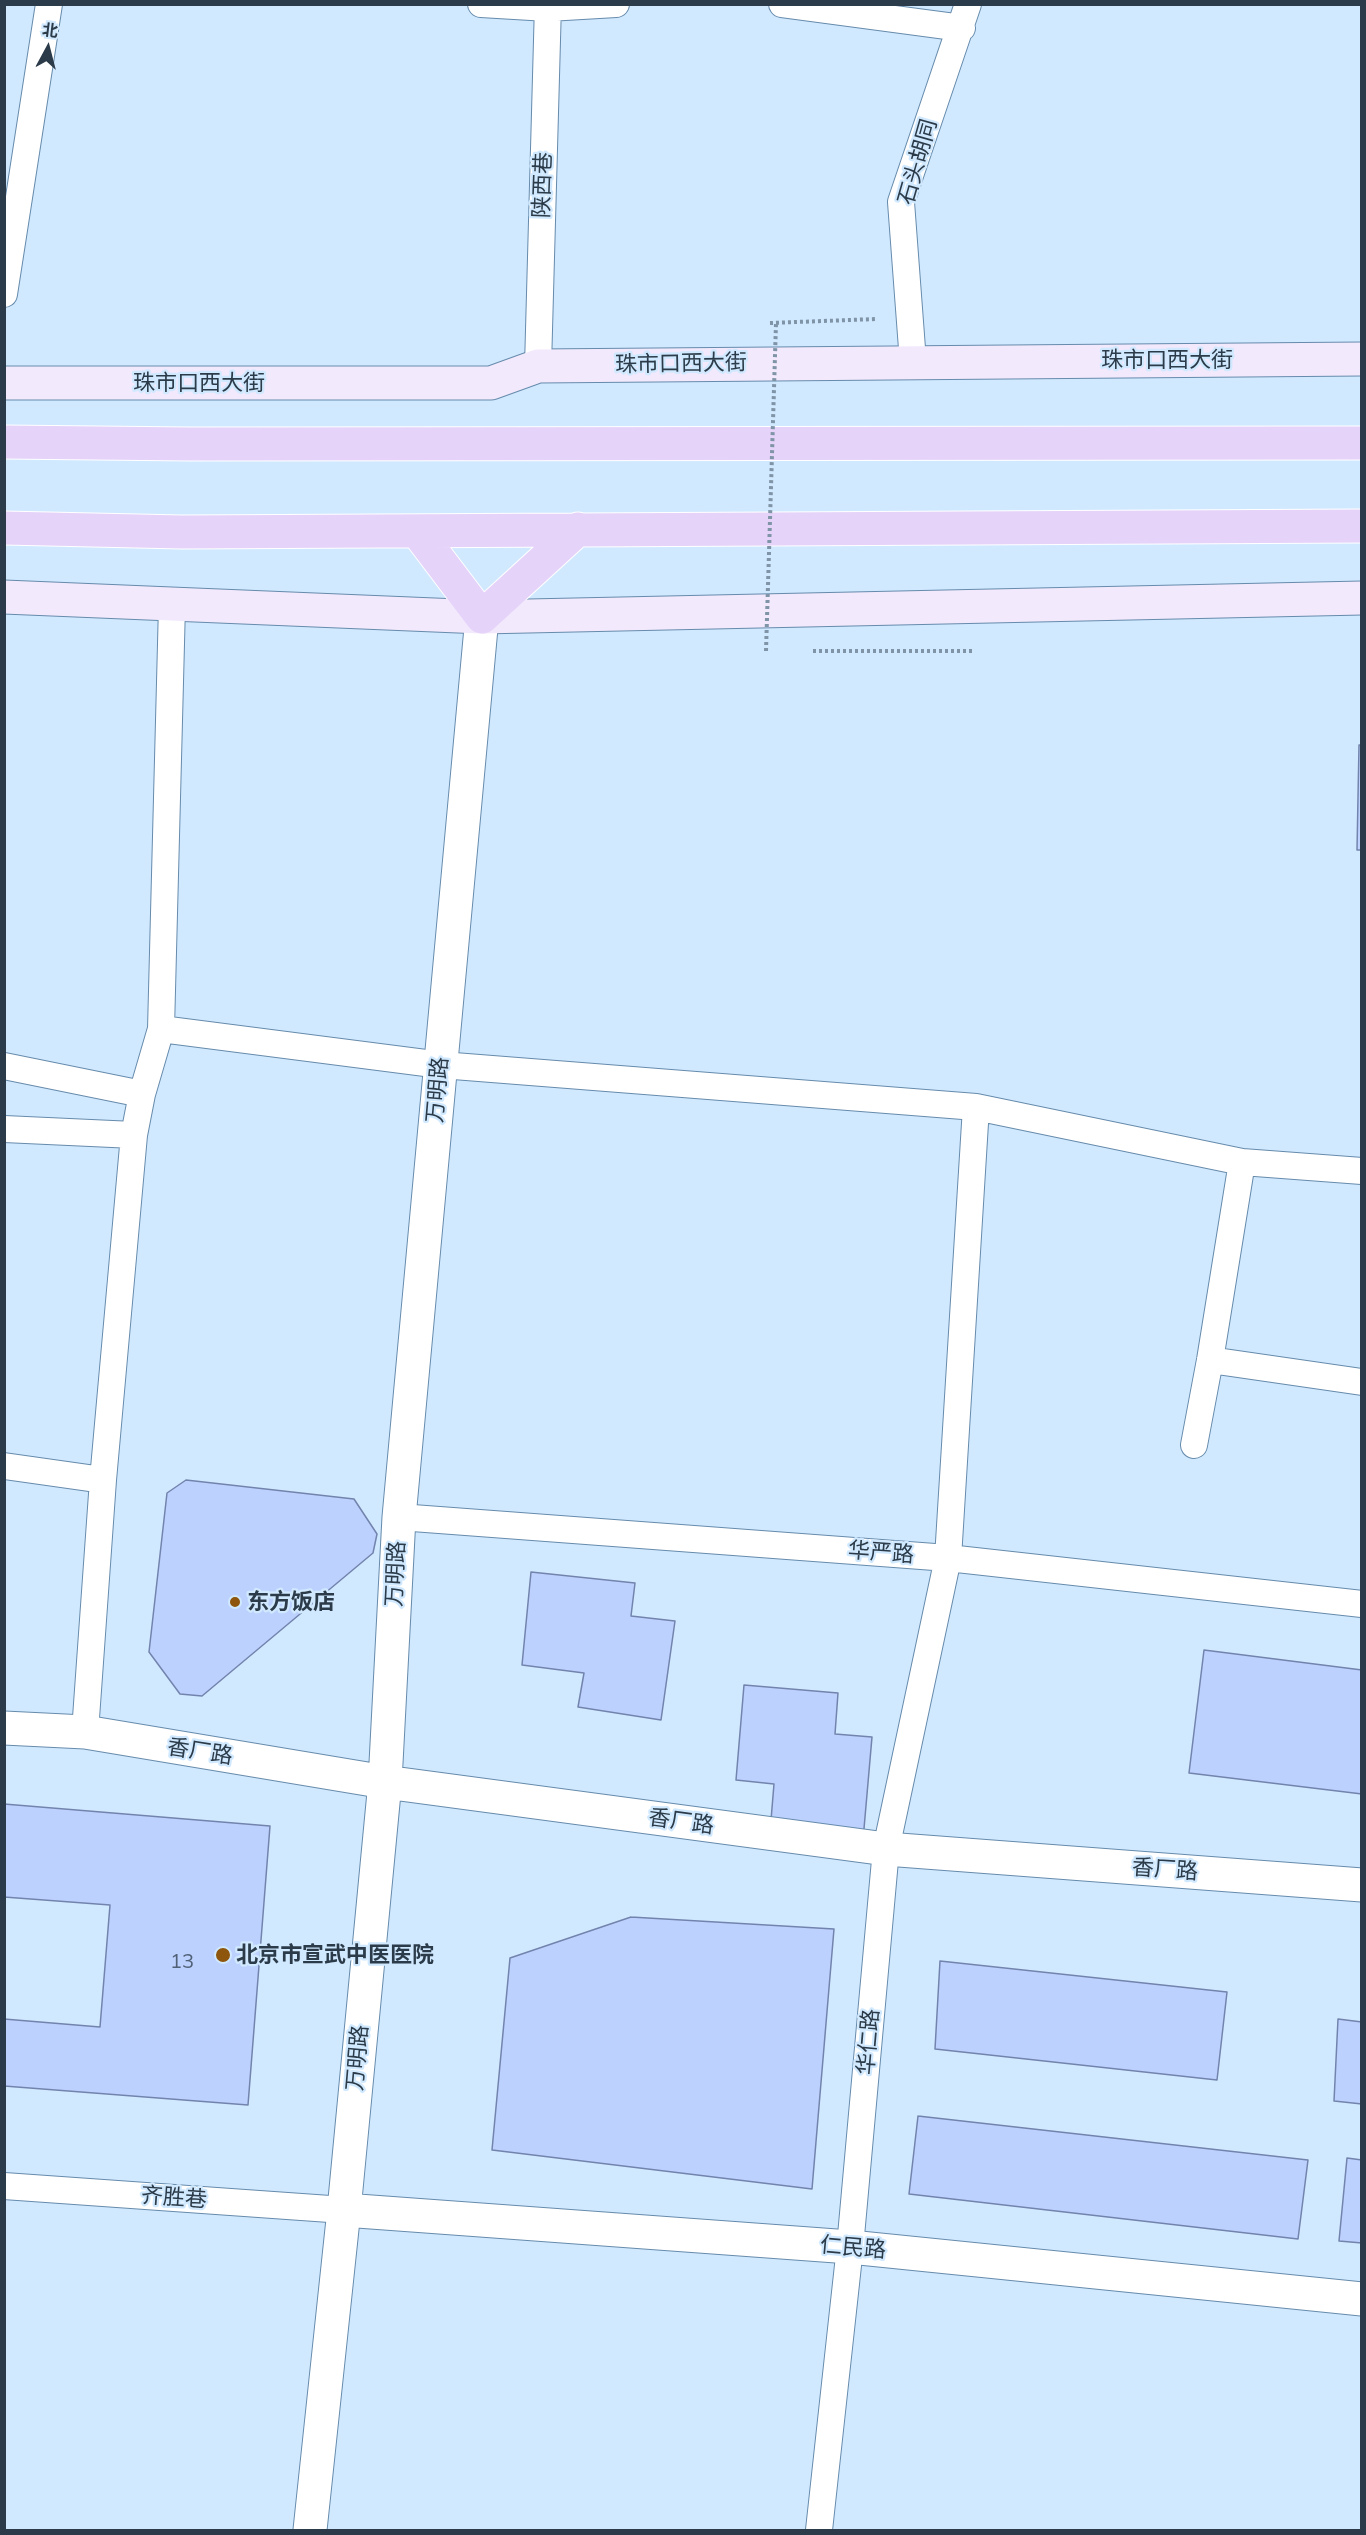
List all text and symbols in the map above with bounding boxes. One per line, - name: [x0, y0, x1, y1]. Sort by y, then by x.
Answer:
- north arrow: [18, 18, 78, 78]
- text: 北: [41, 19, 59, 41]
- street label: 石头胡同: [893, 116, 943, 208]
- street label: 陕西巷: [529, 152, 557, 218]
- street label: 珠市口西大街: [1101, 347, 1233, 373]
- street label: 珠市口西大街: [615, 350, 747, 378]
- street label: 珠市口西大街: [133, 370, 265, 396]
- street label: 万明路: [422, 1056, 454, 1124]
- street label: 华严路: [847, 1538, 915, 1568]
- street label: 万明路: [381, 1540, 411, 1608]
- place label: 东方饭店: [247, 1589, 335, 1615]
- marker: 东方饭店: [228, 1595, 242, 1609]
- street label: 香厂路: [165, 1734, 235, 1770]
- street label: 香厂路: [646, 1804, 716, 1840]
- street label: 香厂路: [1131, 1855, 1199, 1885]
- place label: 北京市宣武中医医院: [236, 1942, 434, 1968]
- marker: 北京市宣武中医医院: [214, 1946, 232, 1964]
- house number: 13: [170, 1950, 194, 1974]
- street label: 华仁路: [853, 2008, 885, 2076]
- street label: 万明路: [342, 2024, 374, 2092]
- street label: 齐胜巷: [140, 2183, 208, 2213]
- street label: 仁民路: [819, 2232, 887, 2264]

